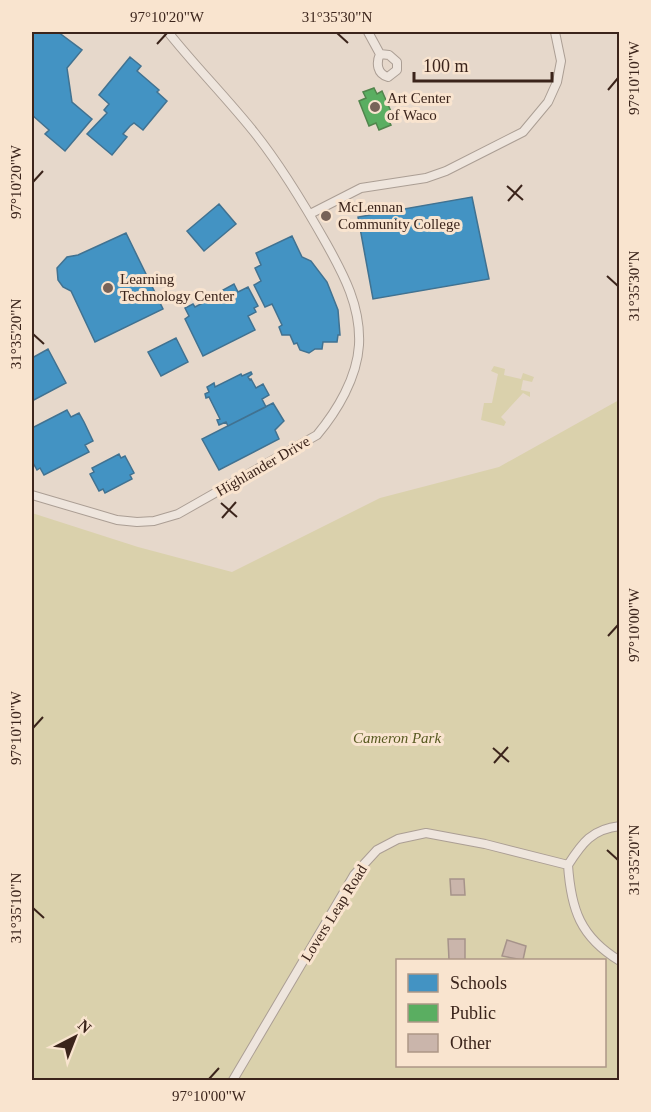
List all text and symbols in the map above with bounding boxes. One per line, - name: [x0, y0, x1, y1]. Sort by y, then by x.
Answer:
- text: 97°10'20"W: [130, 9, 205, 25]
- text: 31°35'30"N: [302, 9, 372, 25]
- text: 97°10'10"W: [626, 40, 642, 115]
- scale bar: [414, 45, 552, 83]
- text: 100 m: [423, 56, 469, 76]
- place label: Art Center of Waco: [387, 90, 451, 123]
- marker: Art Center of Waco: [368, 100, 382, 114]
- text: 97°10'20"W: [8, 144, 24, 219]
- place label: McLennan Community College: [338, 199, 460, 232]
- marker: McLennan Community College: [319, 209, 333, 223]
- text: 31°35'30"N: [626, 251, 642, 321]
- place label: Learning Technology Center: [120, 271, 234, 304]
- marker: Learning Technology Center: [101, 281, 115, 295]
- text: 31°35'20"N: [8, 299, 24, 369]
- street label: Highlander Drive: [213, 433, 313, 499]
- text: 97°10'00"W: [626, 587, 642, 662]
- text: 97°10'10"W: [8, 690, 24, 765]
- park label: Cameron Park: [353, 730, 441, 746]
- text: 31°35'20"N: [626, 825, 642, 895]
- street label: Lovers Leap Road: [298, 861, 370, 964]
- text: 31°35'10"N: [8, 873, 24, 943]
- legend: [396, 959, 606, 1067]
- text: Schools: [450, 973, 507, 993]
- text: Public: [450, 1003, 496, 1023]
- north arrow: [45, 1007, 105, 1067]
- text: N: [75, 1016, 95, 1037]
- text: Other: [450, 1033, 491, 1053]
- text: 97°10'00"W: [172, 1088, 247, 1104]

